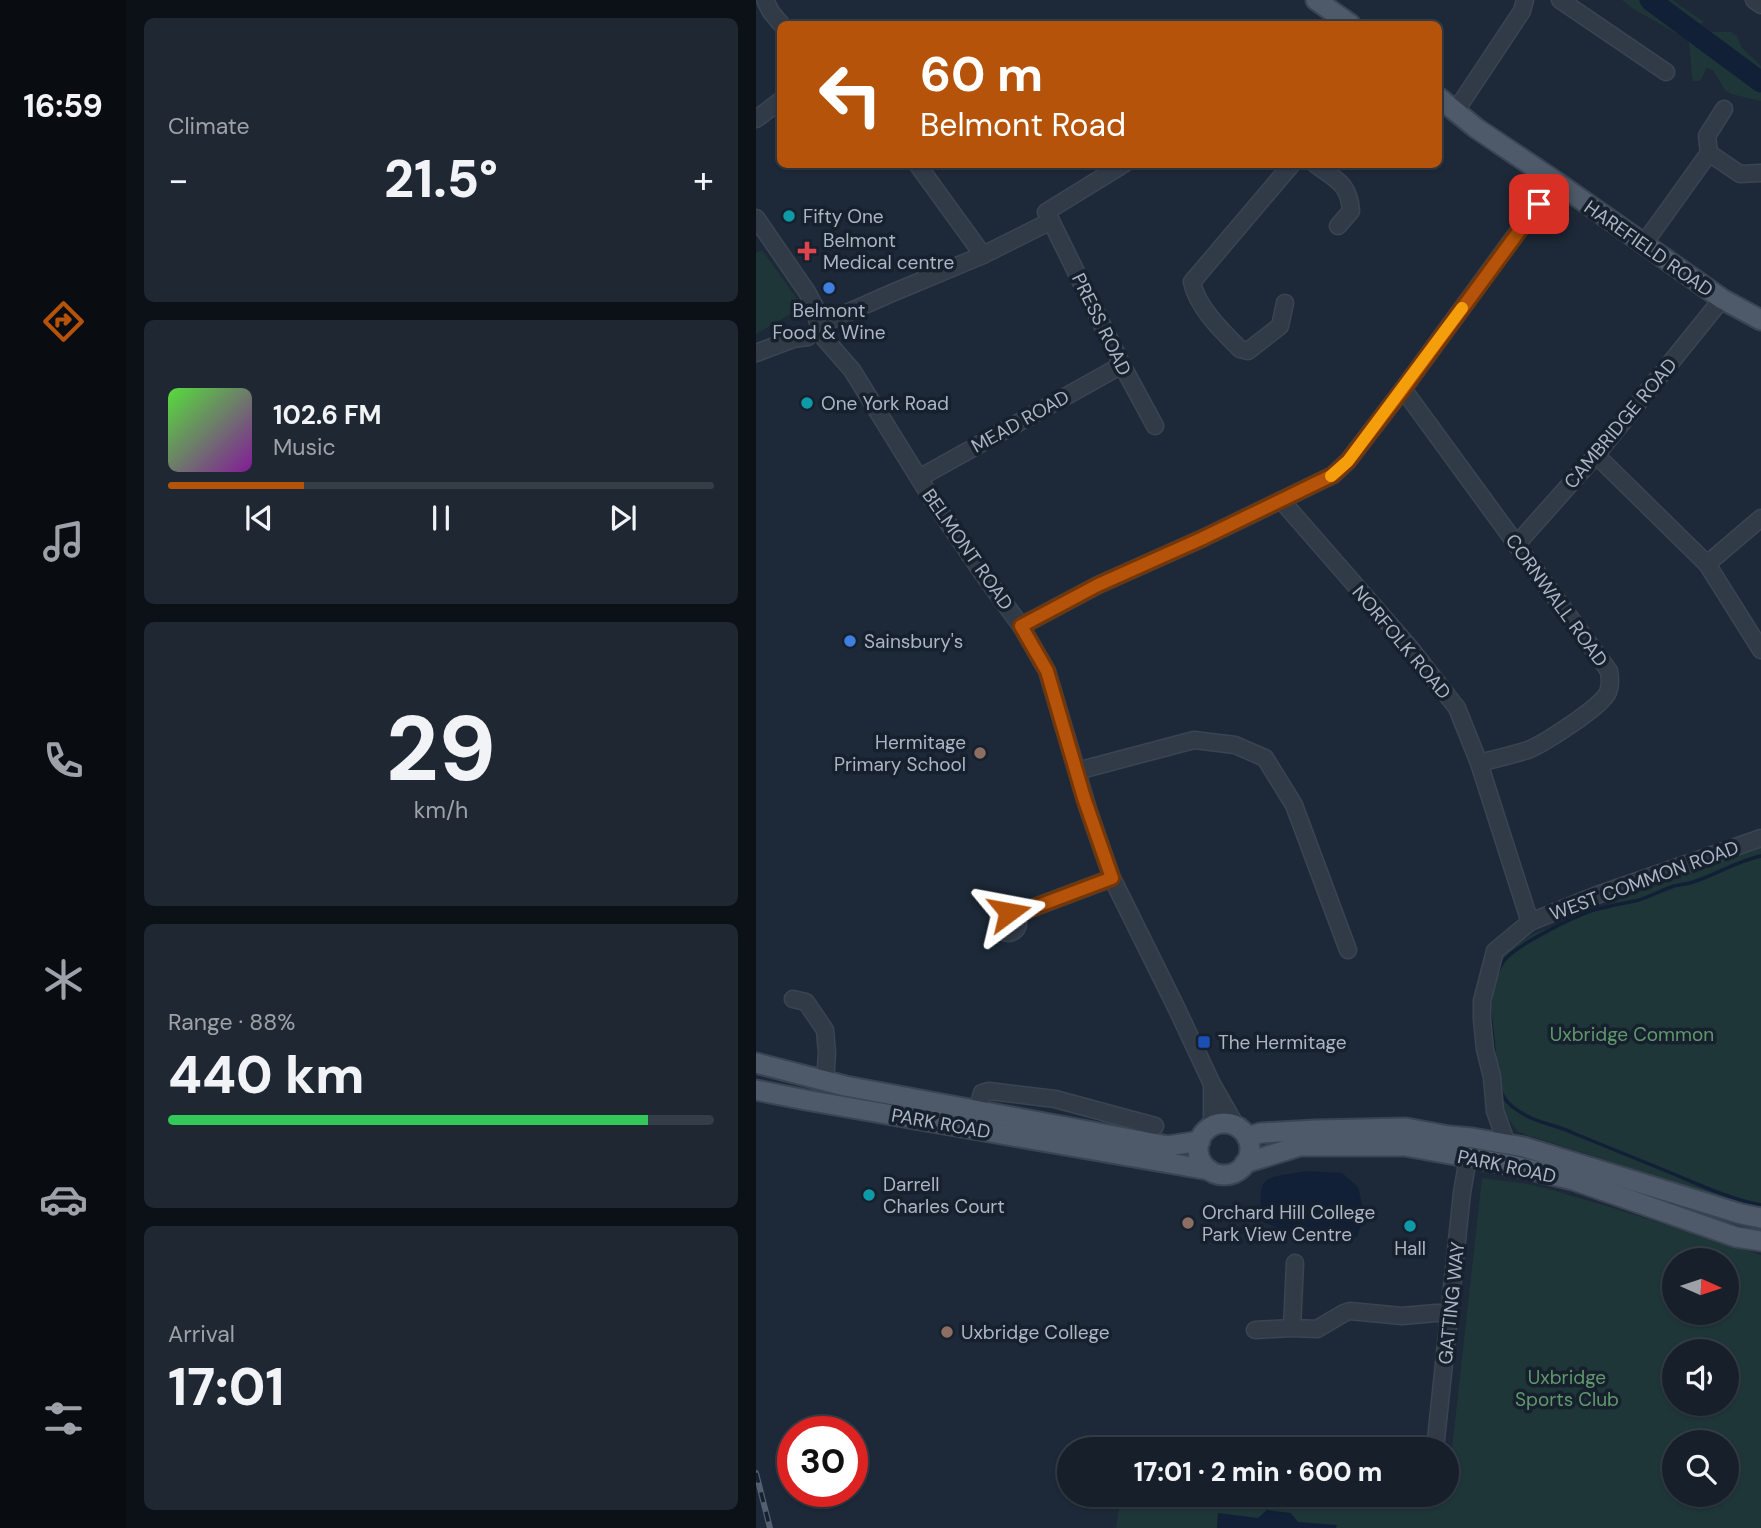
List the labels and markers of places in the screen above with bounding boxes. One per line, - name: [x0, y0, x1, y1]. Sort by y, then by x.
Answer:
- pin: [1509, 174, 1569, 234]
- place label: Fifty One: [803, 204, 884, 229]
- marker: Fifty One: [781, 208, 797, 224]
- place label: Belmont Medical centre: [823, 228, 954, 275]
- marker: Belmont Medical centre: [797, 241, 817, 261]
- marker: Belmont Food & Wine: [821, 280, 837, 296]
- place label: Belmont Food & Wine: [773, 298, 885, 345]
- place label: One York Road: [821, 391, 949, 416]
- marker: One York Road: [799, 395, 815, 411]
- place label: Sainsbury's: [864, 629, 963, 654]
- marker: Sainsbury's: [842, 633, 858, 649]
- place label: Hermitage Primary School: [834, 730, 966, 777]
- marker: Hermitage Primary School: [972, 745, 988, 761]
- place label: The Hermitage: [1218, 1030, 1346, 1055]
- marker: The Hermitage: [1196, 1034, 1212, 1050]
- place label: Darrell Charles Court: [883, 1172, 1005, 1219]
- marker: Darrell Charles Court: [861, 1187, 877, 1203]
- place label: Orchard Hill College Park View Centre: [1202, 1200, 1375, 1247]
- marker: Orchard Hill College Park View Centre: [1180, 1215, 1196, 1231]
- marker: Hall: [1402, 1218, 1418, 1234]
- place label: Hall: [1394, 1236, 1426, 1261]
- place label: Uxbridge College: [961, 1320, 1109, 1345]
- marker: Uxbridge College: [939, 1324, 955, 1340]

